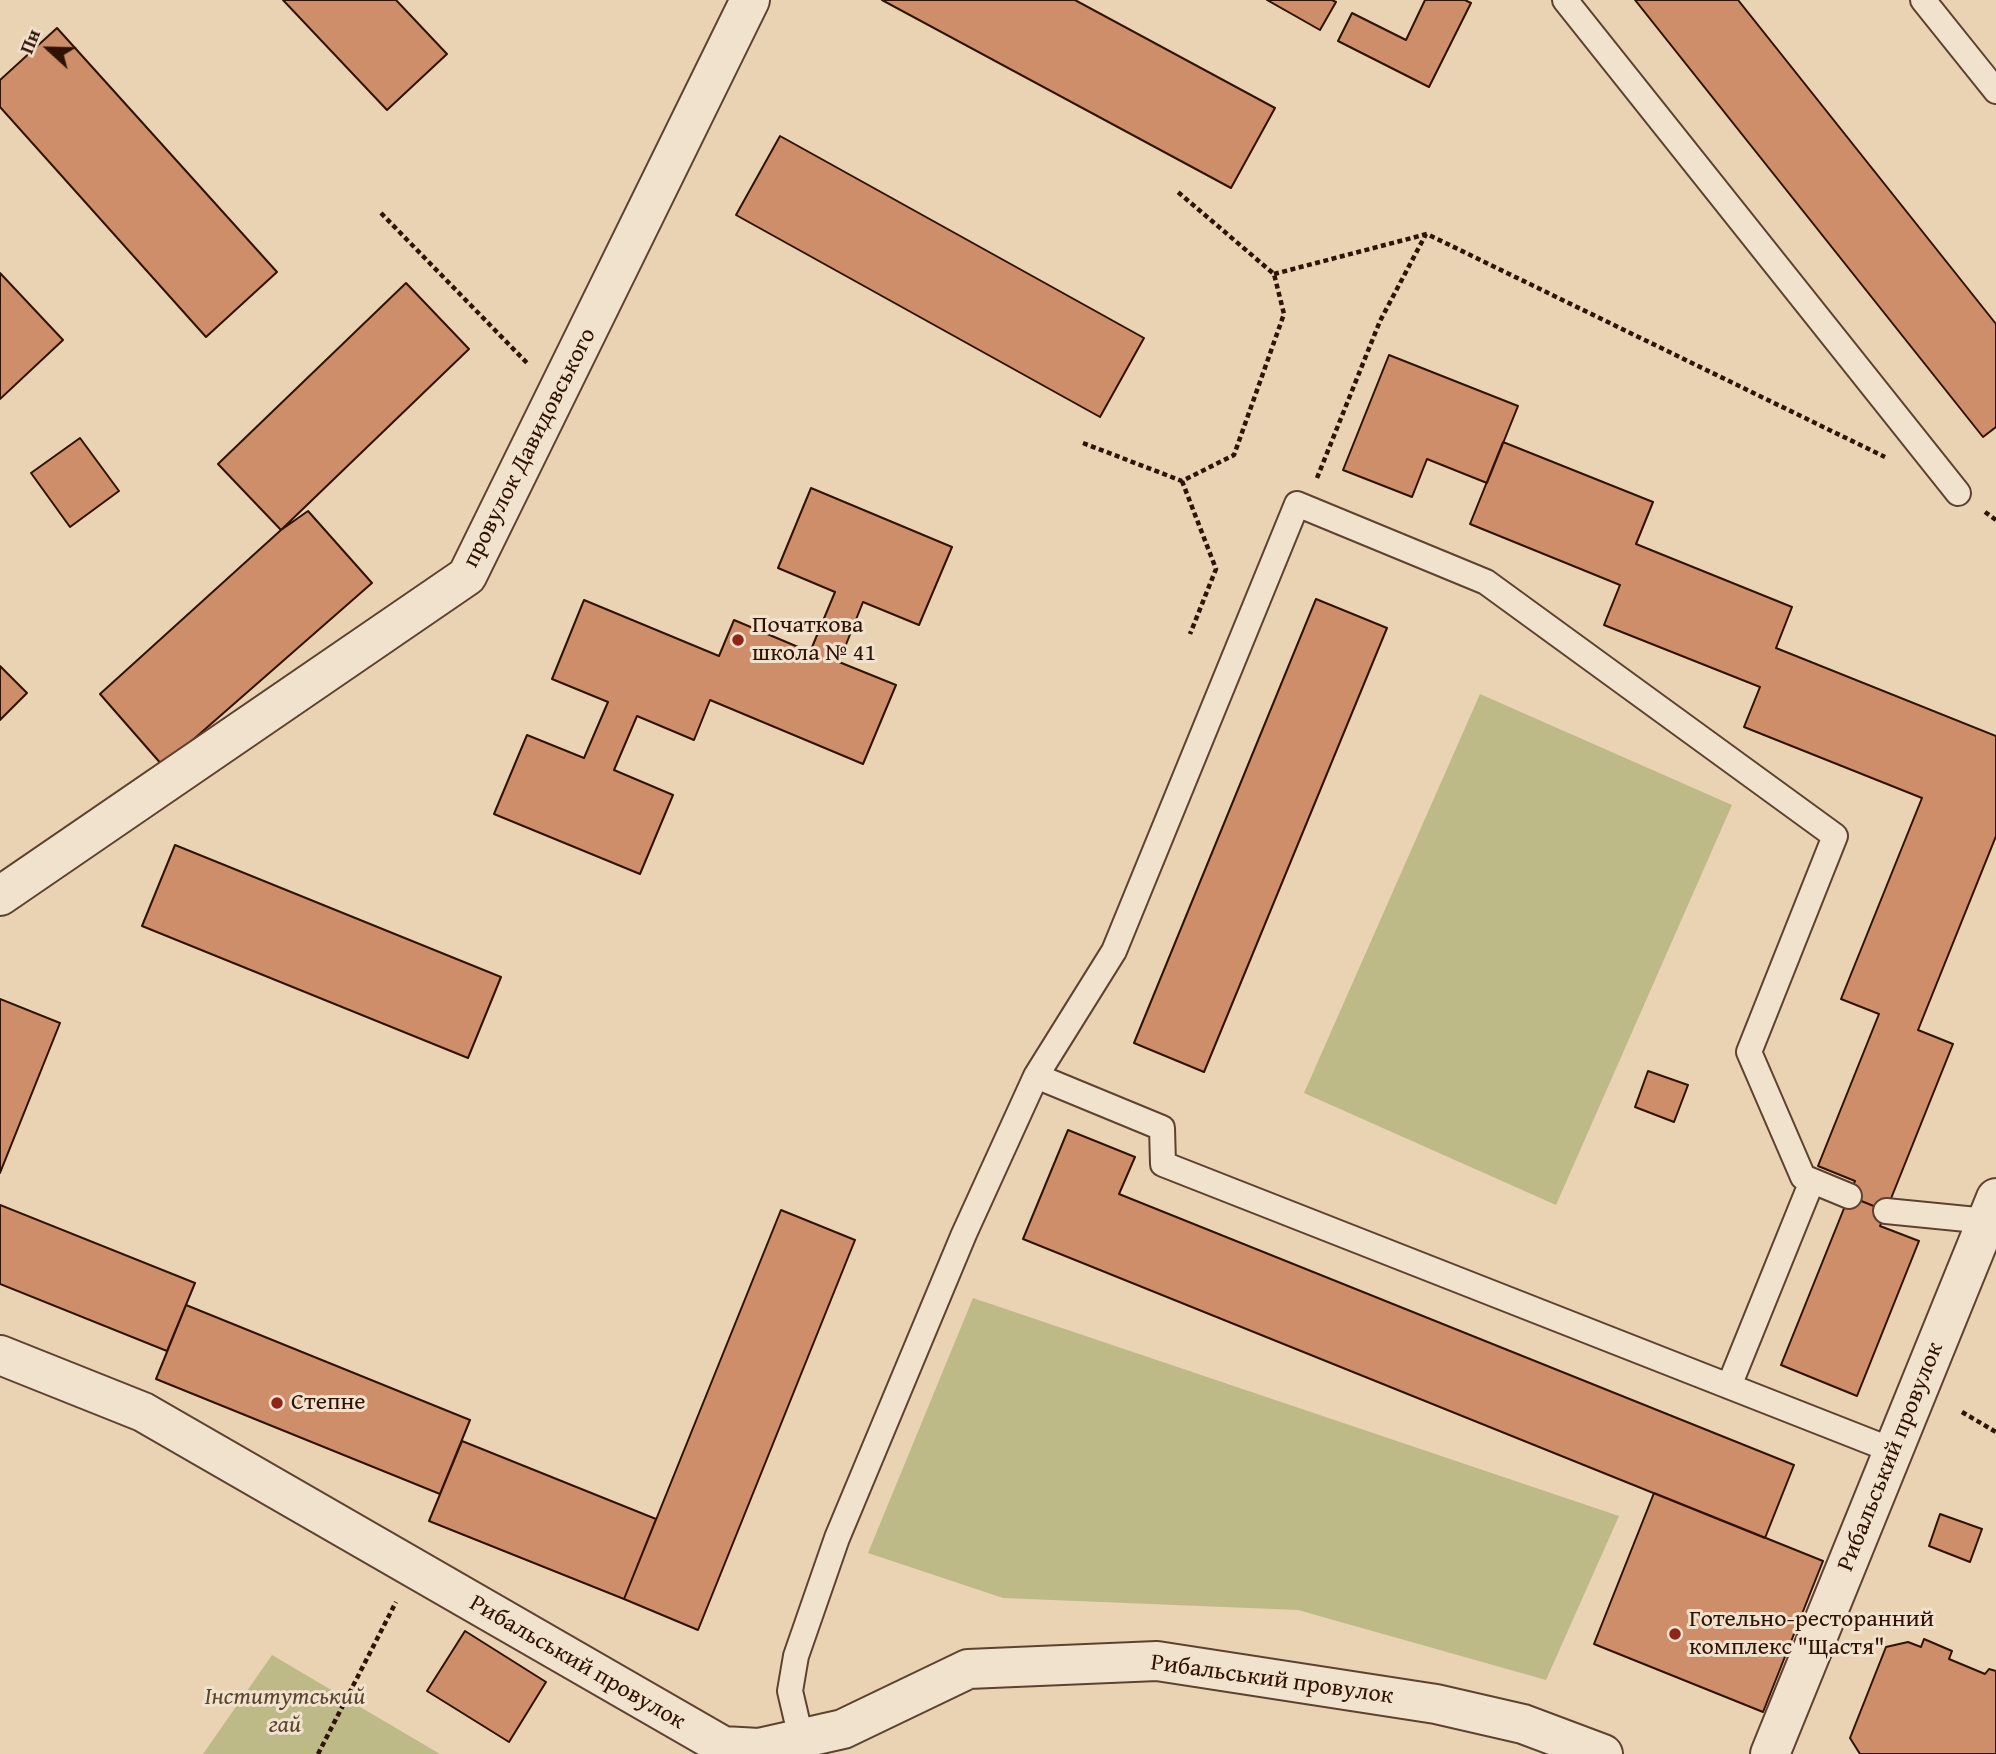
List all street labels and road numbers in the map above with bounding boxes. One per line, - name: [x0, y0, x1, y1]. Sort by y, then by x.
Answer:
- street label: провулок Давидовського: [457, 323, 603, 573]
- street label: Рибальський провулок: [1832, 1338, 1950, 1576]
- street label: Рибальський провулок: [464, 1589, 690, 1737]
- street label: Рибальський провулок: [1149, 1649, 1395, 1711]

